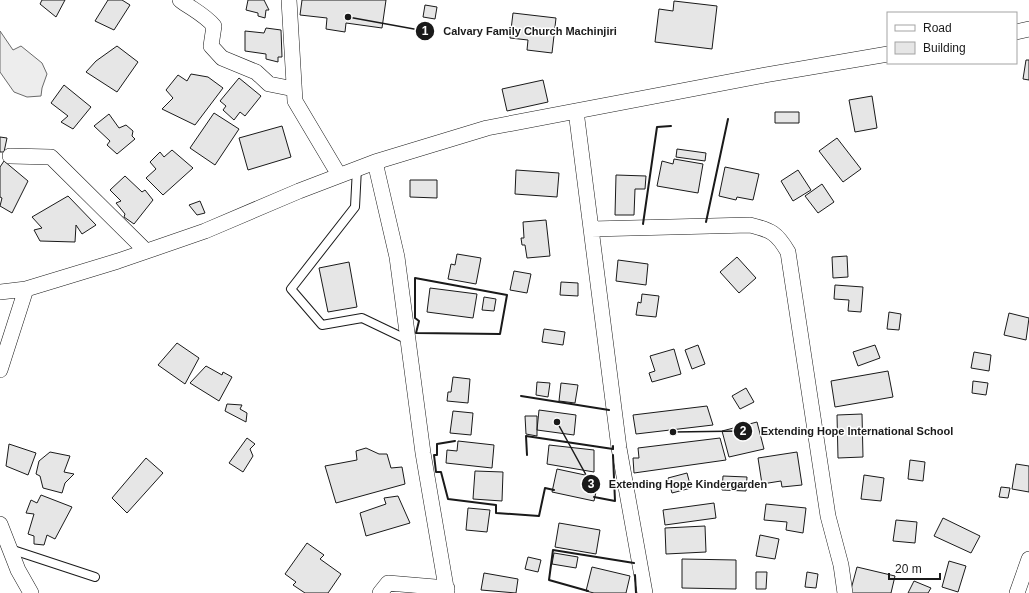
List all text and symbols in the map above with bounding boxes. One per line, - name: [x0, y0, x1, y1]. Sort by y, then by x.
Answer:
- legend: [887, 12, 1017, 64]
- callout: Calvary Family Church Machinjiri: [415, 20, 625, 43]
- text: Road: [923, 21, 952, 35]
- text: 1: [422, 24, 429, 38]
- text: Calvary Family Church Machinjiri: [443, 25, 617, 37]
- text: Building: [923, 41, 966, 55]
- callout: Extending Hope International School: [733, 419, 962, 442]
- text: 2: [740, 424, 747, 438]
- text: Extending Hope International School: [761, 425, 953, 437]
- callout: Extending Hope Kindergarden: [581, 472, 775, 495]
- text: 3: [588, 477, 595, 491]
- text: Extending Hope Kindergarden: [609, 478, 767, 490]
- scale bar: [889, 555, 940, 581]
- text: 20 m: [895, 562, 922, 576]

